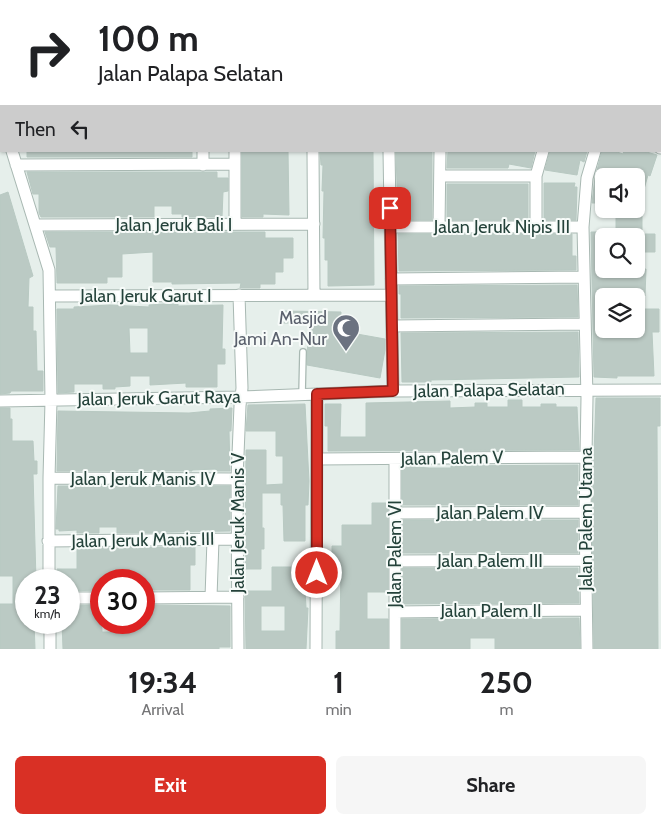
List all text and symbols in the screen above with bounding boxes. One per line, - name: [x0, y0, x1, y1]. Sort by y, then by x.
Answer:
- text: 100 m: [98, 17, 199, 60]
- icon: right: [15, 20, 80, 85]
- text: Jalan Palapa Selatan: [98, 60, 283, 87]
- icon: left: [66, 115, 94, 143]
- text: Then: [15, 118, 56, 141]
- map controls: [595, 168, 645, 338]
- button: sound: [595, 168, 645, 218]
- pin: [369, 187, 411, 229]
- icon: arrive: [376, 194, 404, 222]
- street label: Jalan Jeruk Bali I: [115, 214, 232, 236]
- street label: Jalan Jeruk Nipis III: [433, 216, 570, 238]
- button: search: [595, 228, 645, 278]
- street label: Jalan Jeruk Garut I: [79, 285, 212, 307]
- button: layers: [595, 288, 645, 338]
- place label: Masjid Jami An-Nur: [233, 307, 327, 350]
- mosque icon: Masjid Jami An-Nur: [331, 313, 361, 352]
- street label: Jalan Palapa Selatan: [412, 378, 565, 402]
- street label: Jalan Jeruk Garut Raya: [76, 386, 241, 410]
- street label: Jalan Palem V: [399, 446, 504, 470]
- street label: Jalan Palem Utama: [575, 447, 597, 592]
- street label: Jalan Jeruk Manis V: [227, 453, 249, 594]
- street label: Jalan Jeruk Manis IV: [70, 468, 215, 490]
- street label: Jalan Palem VI: [384, 500, 406, 609]
- street label: Jalan Palem IV: [435, 502, 544, 524]
- street label: Jalan Jeruk Manis III: [70, 528, 215, 552]
- position arrow: [290, 546, 342, 598]
- street label: Jalan Palem III: [436, 550, 543, 572]
- speed limit sign: 30: [90, 569, 155, 634]
- text: 23: [34, 580, 61, 610]
- street label: Jalan Palem II: [439, 600, 542, 622]
- text: km/h: [34, 606, 61, 621]
- text: 19:34: [128, 664, 197, 701]
- text: 1: [333, 664, 344, 701]
- text: 250: [480, 664, 533, 701]
- text: Arrival: [141, 700, 184, 719]
- text: min: [325, 700, 352, 719]
- text: m: [499, 700, 513, 719]
- button: Exit: [15, 756, 326, 814]
- button: Share: [336, 756, 646, 814]

